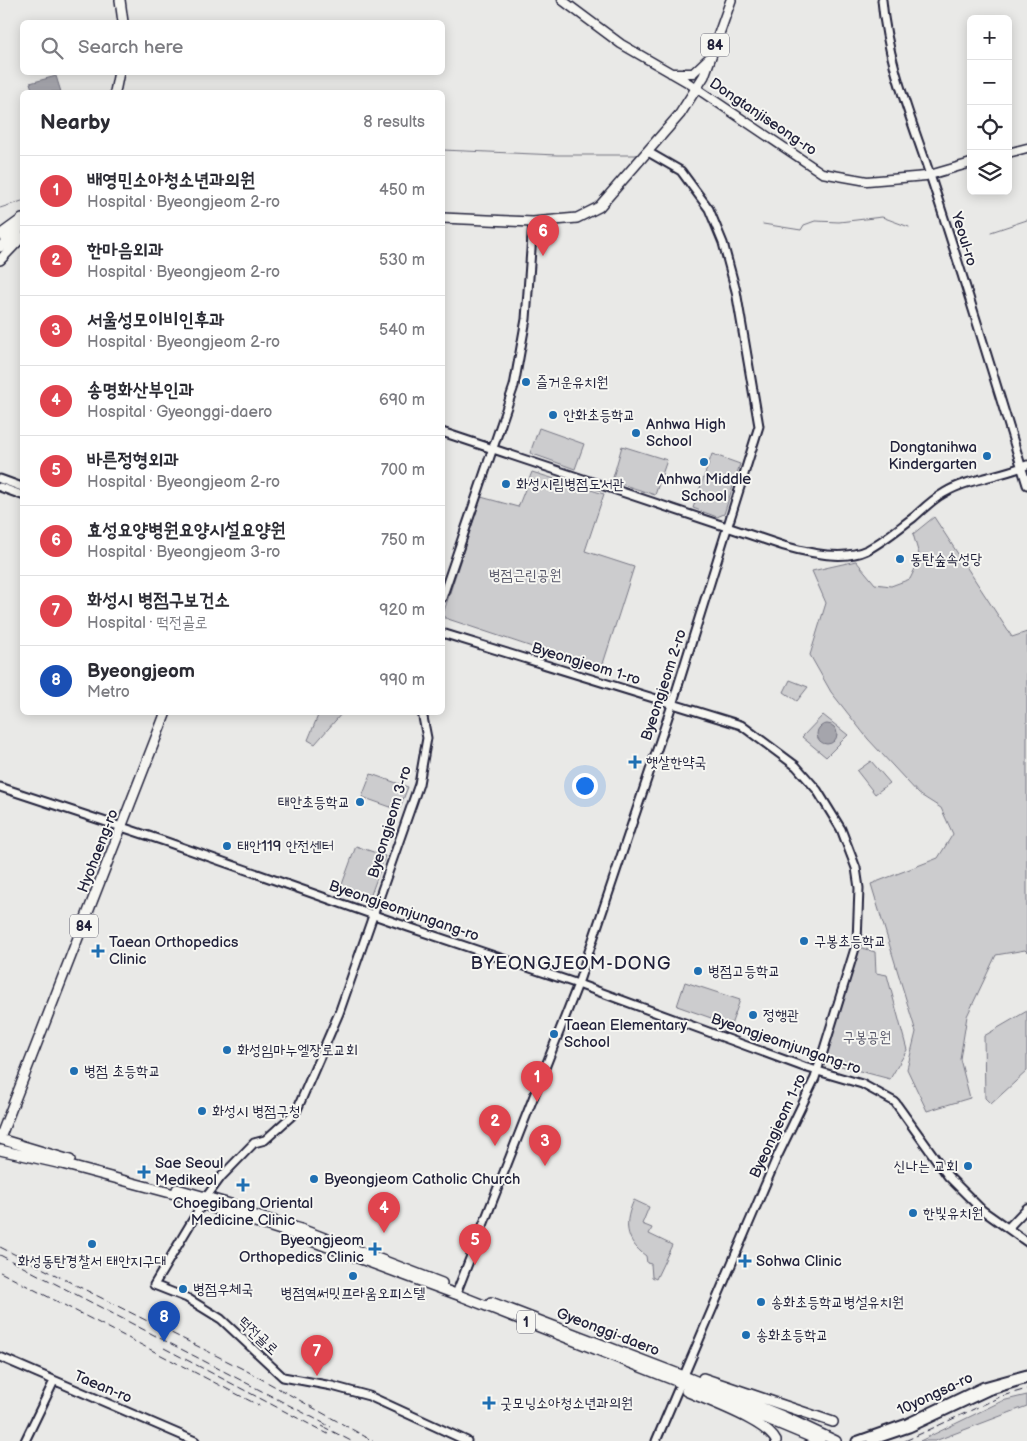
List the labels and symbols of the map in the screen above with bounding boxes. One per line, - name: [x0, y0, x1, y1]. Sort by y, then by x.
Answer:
- road number: 84: [701, 34, 729, 56]
- street label: Dongtanjiseong-ro: [706, 74, 820, 160]
- street label: Yeoul-ro: [946, 209, 981, 268]
- pin: 6: [527, 215, 559, 256]
- place label: 즐거운유치원: [536, 373, 608, 392]
- marker: 즐거운유치원: [520, 376, 532, 388]
- place label: 안화초등학교: [563, 406, 635, 425]
- marker: 안화초등학교: [547, 409, 559, 421]
- place label: Anhwa High School: [646, 415, 726, 451]
- marker: Anhwa High School: [630, 427, 642, 439]
- place label: Dongtanihwa Kindergarten: [888, 438, 977, 474]
- marker: Dongtanihwa Kindergarten: [981, 450, 993, 462]
- marker: Anhwa Middle School: [698, 456, 710, 468]
- place label: Anhwa Middle School: [657, 470, 751, 506]
- place label: 화성시립병점도서관: [516, 475, 625, 494]
- marker: 화성시립병점도서관: [500, 478, 512, 490]
- place label: 동탄숲속성당: [910, 550, 982, 569]
- marker: 동탄숲속성당: [894, 553, 906, 565]
- park label: 병점근린공원: [489, 566, 561, 585]
- street label: Byeongjeom 2-ro: [637, 627, 691, 743]
- street label: Byeongjeom 1-ro: [529, 638, 643, 690]
- place label: 햇살한약국: [646, 753, 706, 772]
- marker: 햇살한약국: [628, 755, 642, 769]
- street label: Byeongjeom 3-ro: [364, 764, 416, 880]
- your location: [572, 773, 598, 799]
- place label: 태안초등학교: [278, 793, 350, 812]
- marker: 태안초등학교: [354, 796, 366, 808]
- street label: Hyohaeng-ro: [73, 807, 123, 895]
- place label: 태안119 안전센터: [237, 837, 334, 856]
- marker: 태안119 안전센터: [221, 840, 233, 852]
- street label: Byeongjeomjungang-ro: [326, 876, 482, 946]
- road number: 84: [70, 914, 98, 938]
- place label: 구봉초등학교: [814, 932, 886, 951]
- place label: Taean Orthopedics Clinic: [109, 933, 239, 969]
- marker: 구봉초등학교: [798, 935, 810, 947]
- marker: Taean Orthopedics Clinic: [91, 944, 105, 958]
- district label: BYEONGJEOM-DONG: [470, 953, 672, 974]
- place label: 병점고등학교: [708, 962, 780, 981]
- marker: 병점고등학교: [692, 965, 704, 977]
- place label: 정행관: [763, 1006, 799, 1025]
- street label: Byeongjeomjungang-ro: [708, 1009, 864, 1079]
- marker: 정행관: [747, 1009, 759, 1021]
- place label: Taean Elementary School: [564, 1016, 687, 1052]
- marker: Taean Elementary School: [548, 1028, 560, 1040]
- park label: 구봉공원: [843, 1028, 891, 1047]
- place label: 화성임마누엘장로교회: [237, 1041, 358, 1060]
- marker: 화성임마누엘장로교회: [221, 1044, 233, 1056]
- pin: 1: [521, 1061, 553, 1102]
- place label: 병점 초등학교: [84, 1062, 160, 1081]
- marker: 병점 초등학교: [68, 1065, 80, 1077]
- street label: Byeongjeom 1-ro: [746, 1071, 810, 1181]
- place label: 화성시 병점구청: [212, 1102, 301, 1121]
- marker: 화성시 병점구청: [196, 1105, 208, 1117]
- pin: 2: [479, 1105, 511, 1146]
- pin: 3: [529, 1125, 561, 1166]
- place label: Sae Seoul Medikeol: [155, 1154, 223, 1190]
- place label: 신나는 교회: [894, 1157, 958, 1176]
- marker: 신나는 교회: [962, 1160, 974, 1172]
- marker: Sae Seoul Medikeol: [137, 1165, 151, 1179]
- place label: Byeongjeom Catholic Church: [324, 1170, 520, 1189]
- marker: Byeongjeom Catholic Church: [308, 1173, 320, 1185]
- marker: Choegibang Oriental Medicine Clinic: [236, 1178, 250, 1192]
- pin: 4: [368, 1192, 400, 1233]
- place label: Choegibang Oriental Medicine Clinic: [173, 1194, 313, 1230]
- place label: 한빛유치원: [923, 1204, 983, 1223]
- marker: 한빛유치원: [907, 1207, 919, 1219]
- pin: 5: [459, 1224, 491, 1265]
- place label: Byeongjeom Orthopedics Clinic: [239, 1231, 364, 1267]
- marker: 화성동탄경찰서 태안지구대: [86, 1238, 98, 1250]
- marker: Byeongjeom Orthopedics Clinic: [368, 1242, 382, 1256]
- place label: 화성동탄경찰서 태안지구대: [18, 1252, 166, 1271]
- place label: Sohwa Clinic: [756, 1252, 842, 1271]
- marker: Sohwa Clinic: [738, 1254, 752, 1268]
- marker: 병점역써밋프라움오피스텔: [347, 1270, 359, 1282]
- place label: 병점우체국: [193, 1280, 253, 1299]
- marker: 병점우체국: [177, 1283, 189, 1295]
- place label: 병점역써밋프라움오피스텔: [281, 1284, 425, 1303]
- place label: 송화초등학교병설유치원: [771, 1293, 904, 1312]
- marker: 송화초등학교병설유치원: [755, 1296, 767, 1308]
- pin: 8: [148, 1301, 180, 1342]
- street label: Gyeonggi-daero: [554, 1304, 662, 1360]
- road number: 1: [517, 1310, 535, 1334]
- street label: 떡전골로: [234, 1313, 282, 1359]
- place label: 송화초등학교: [756, 1326, 828, 1345]
- marker: 송화초등학교: [740, 1329, 752, 1341]
- pin: 7: [301, 1335, 333, 1376]
- street label: Taean-ro: [71, 1366, 135, 1408]
- street label: 10yongsa-ro: [894, 1368, 976, 1420]
- place label: 굿모닝소아청소년과의원: [500, 1394, 633, 1413]
- marker: 굿모닝소아청소년과의원: [482, 1396, 496, 1410]

